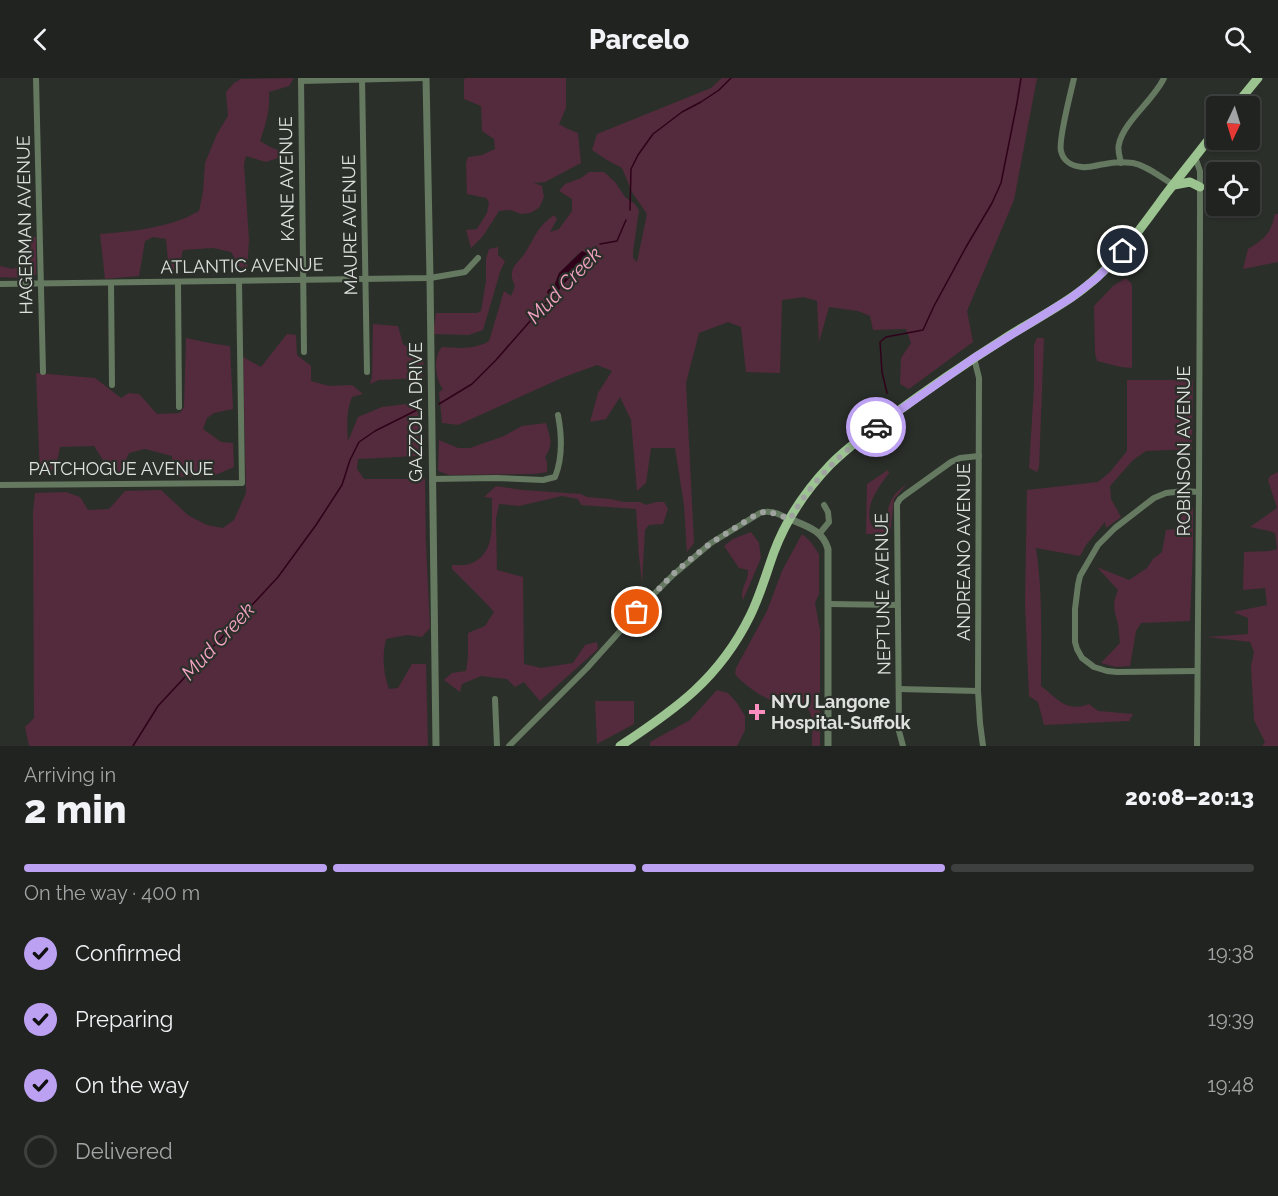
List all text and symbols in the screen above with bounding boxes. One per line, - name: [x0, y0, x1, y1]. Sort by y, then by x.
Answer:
- icon: back: [24, 23, 57, 56]
- icon: search: [1221, 23, 1254, 56]
- text: Parcelo: [589, 24, 689, 55]
- north arrow: [1206, 96, 1260, 150]
- map controls: [1206, 96, 1260, 216]
- street label: KANE AVENUE: [275, 116, 298, 242]
- street label: HAGERMAN AVENUE: [12, 135, 37, 315]
- street label: MAURE AVENUE: [338, 155, 361, 295]
- button: locate: [1206, 162, 1260, 216]
- pin: [1097, 225, 1148, 276]
- icon: home: [1106, 234, 1139, 267]
- water label: Mud Creek: [522, 242, 606, 328]
- street label: ATLANTIC AVENUE: [160, 254, 324, 277]
- street label: GAZZOLA DRIVE: [405, 342, 426, 482]
- street label: ROBINSON AVENUE: [1173, 366, 1194, 536]
- courier: [846, 397, 906, 457]
- icon: car: [860, 411, 893, 444]
- street label: PATCHOGUE AVENUE: [28, 458, 214, 479]
- street label: ANDREANO AVENUE: [953, 463, 974, 641]
- street label: NEPTUNE AVENUE: [871, 513, 894, 675]
- pin: [611, 586, 662, 637]
- icon: bag: [620, 595, 653, 628]
- water label: Mud Creek: [176, 597, 260, 685]
- place label: NYU Langone Hospital-Suffolk: [771, 691, 912, 733]
- marker: NYU Langone Hospital-Suffolk: [748, 703, 766, 721]
- text: Arriving in: [24, 763, 116, 787]
- text: 20:08–20:13: [1125, 784, 1254, 810]
- text: 2 min: [24, 786, 127, 832]
- text: On the way · 400 m: [24, 881, 200, 905]
- icon: check: [24, 937, 57, 970]
- text: Confirmed: [75, 940, 182, 966]
- text: 19:38: [1207, 941, 1254, 965]
- icon: check: [24, 1003, 57, 1036]
- text: Preparing: [75, 1006, 173, 1032]
- text: 19:39: [1208, 1007, 1254, 1031]
- icon: check: [24, 1069, 57, 1102]
- text: On the way: [75, 1072, 189, 1098]
- text: 19:48: [1207, 1073, 1254, 1097]
- text: Delivered: [75, 1138, 173, 1164]

